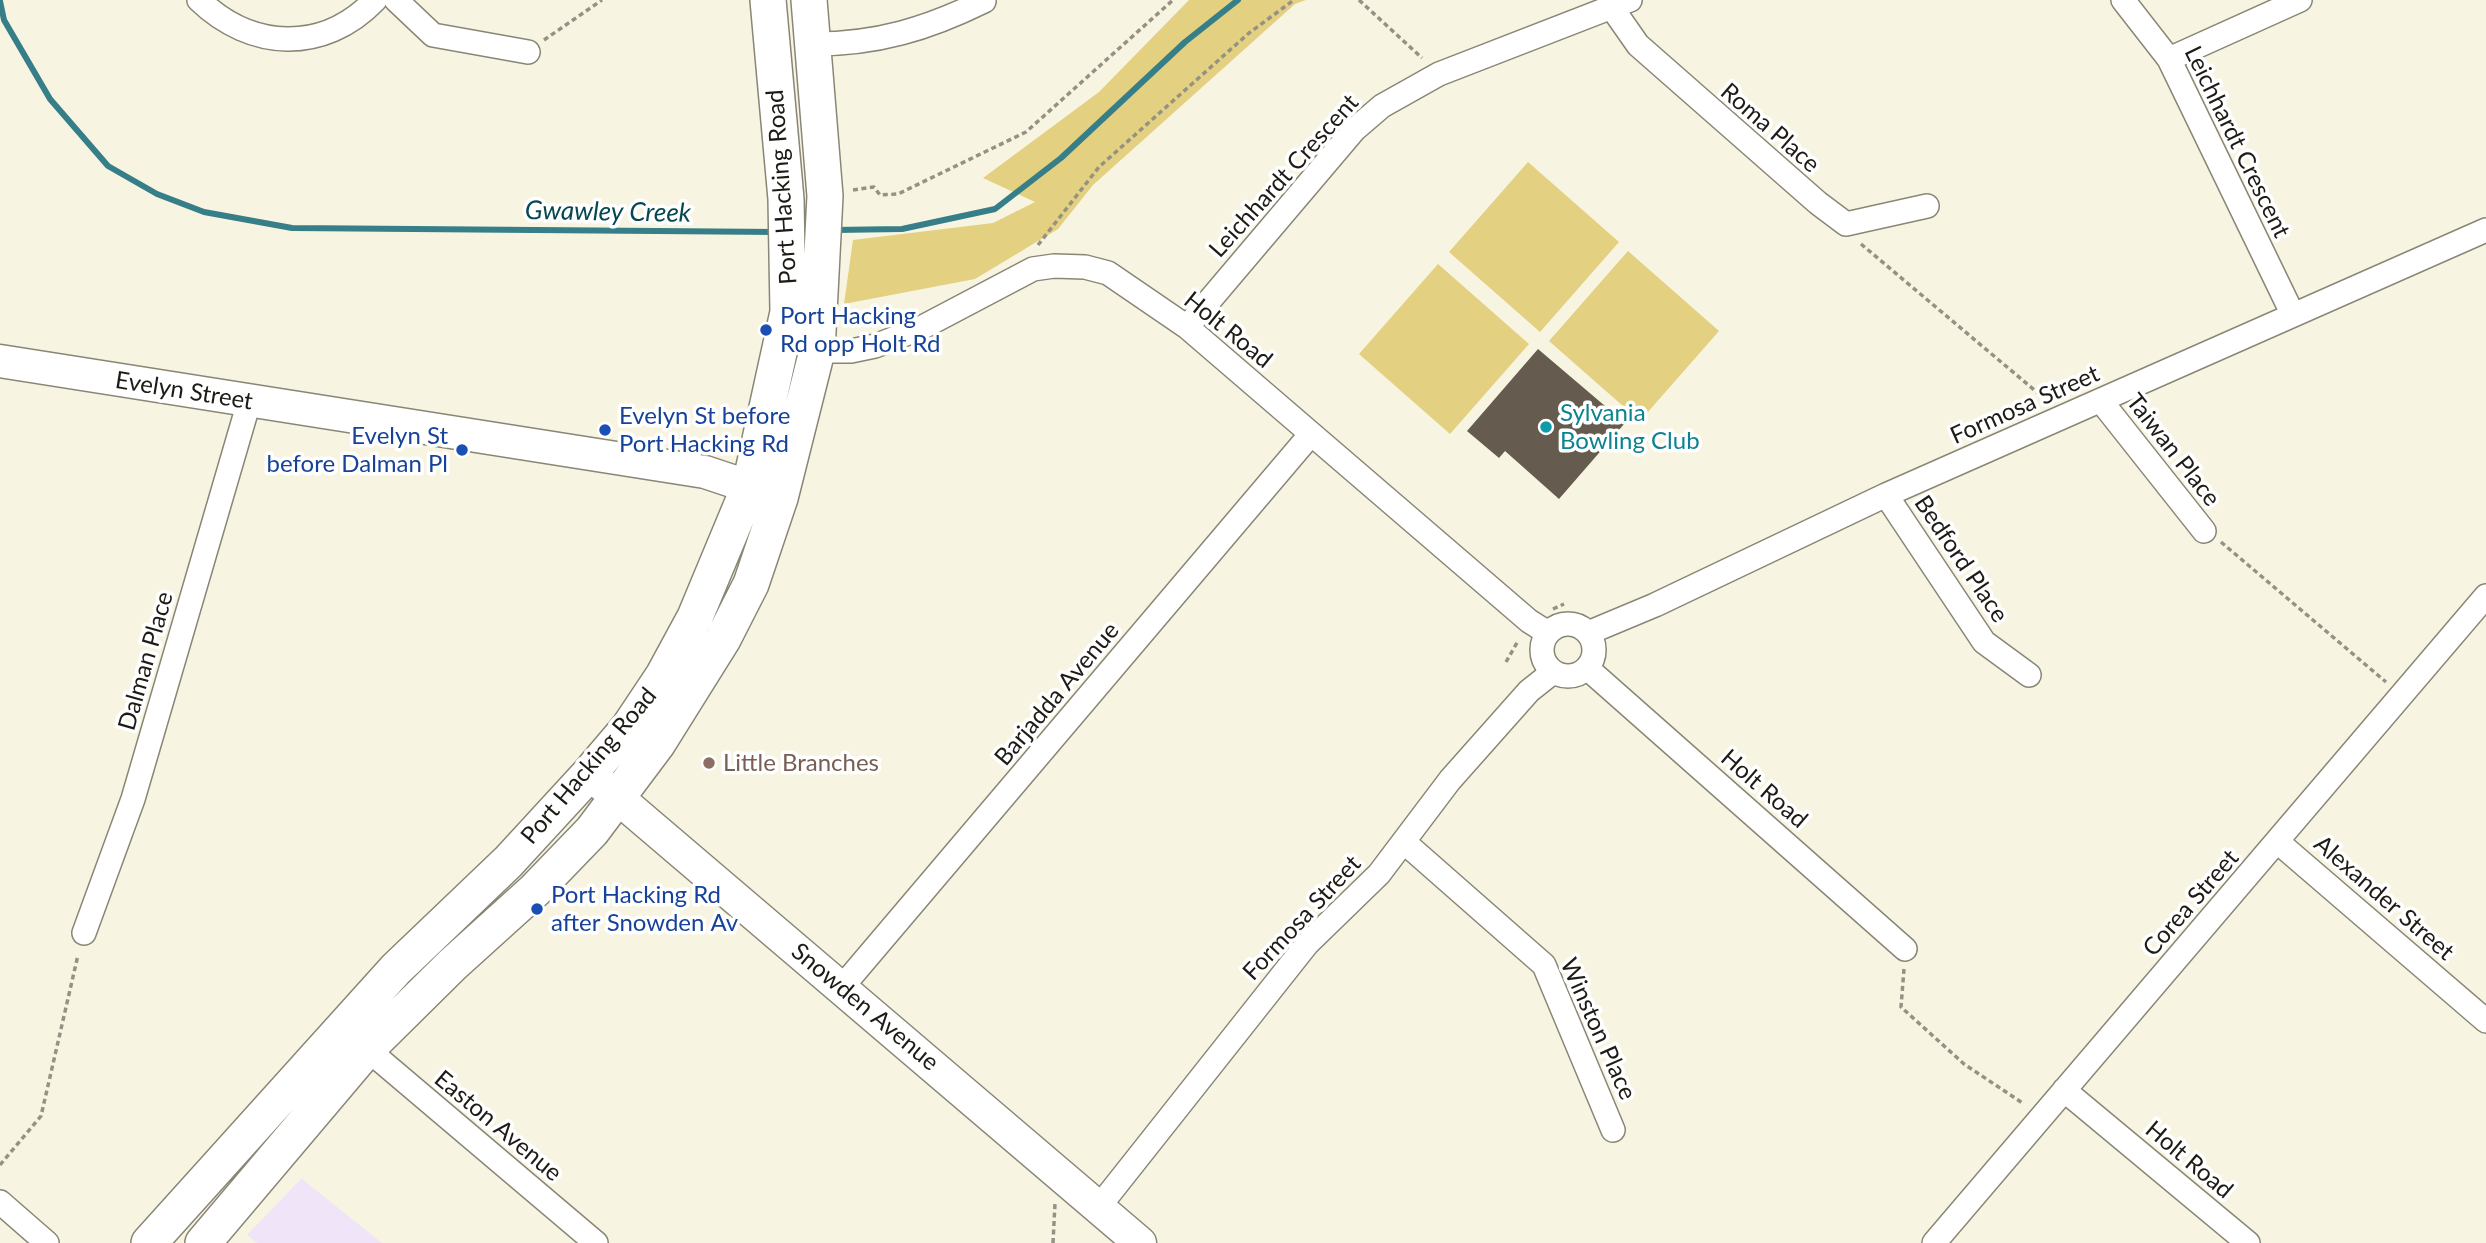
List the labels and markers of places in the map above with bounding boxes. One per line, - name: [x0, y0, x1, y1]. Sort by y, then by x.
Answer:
- place label: Port Hacking Rd opp Holt Rd: [780, 302, 940, 358]
- marker: Port Hacking Rd opp Holt Rd: [758, 322, 774, 338]
- place label: Sylvania Bowling Club: [1560, 399, 1700, 455]
- place label: Evelyn St before Port Hacking Rd: [619, 402, 790, 458]
- marker: Sylvania Bowling Club: [1538, 419, 1554, 435]
- place label: Evelyn St before Dalman Pl: [267, 422, 448, 478]
- marker: Evelyn St before Port Hacking Rd: [597, 422, 613, 438]
- marker: Evelyn St before Dalman Pl: [454, 442, 470, 458]
- place label: Little Branches: [723, 749, 879, 777]
- marker: Little Branches: [701, 755, 717, 771]
- place label: Port Hacking Rd after Snowden Av: [551, 881, 738, 937]
- marker: Port Hacking Rd after Snowden Av: [529, 901, 545, 917]

